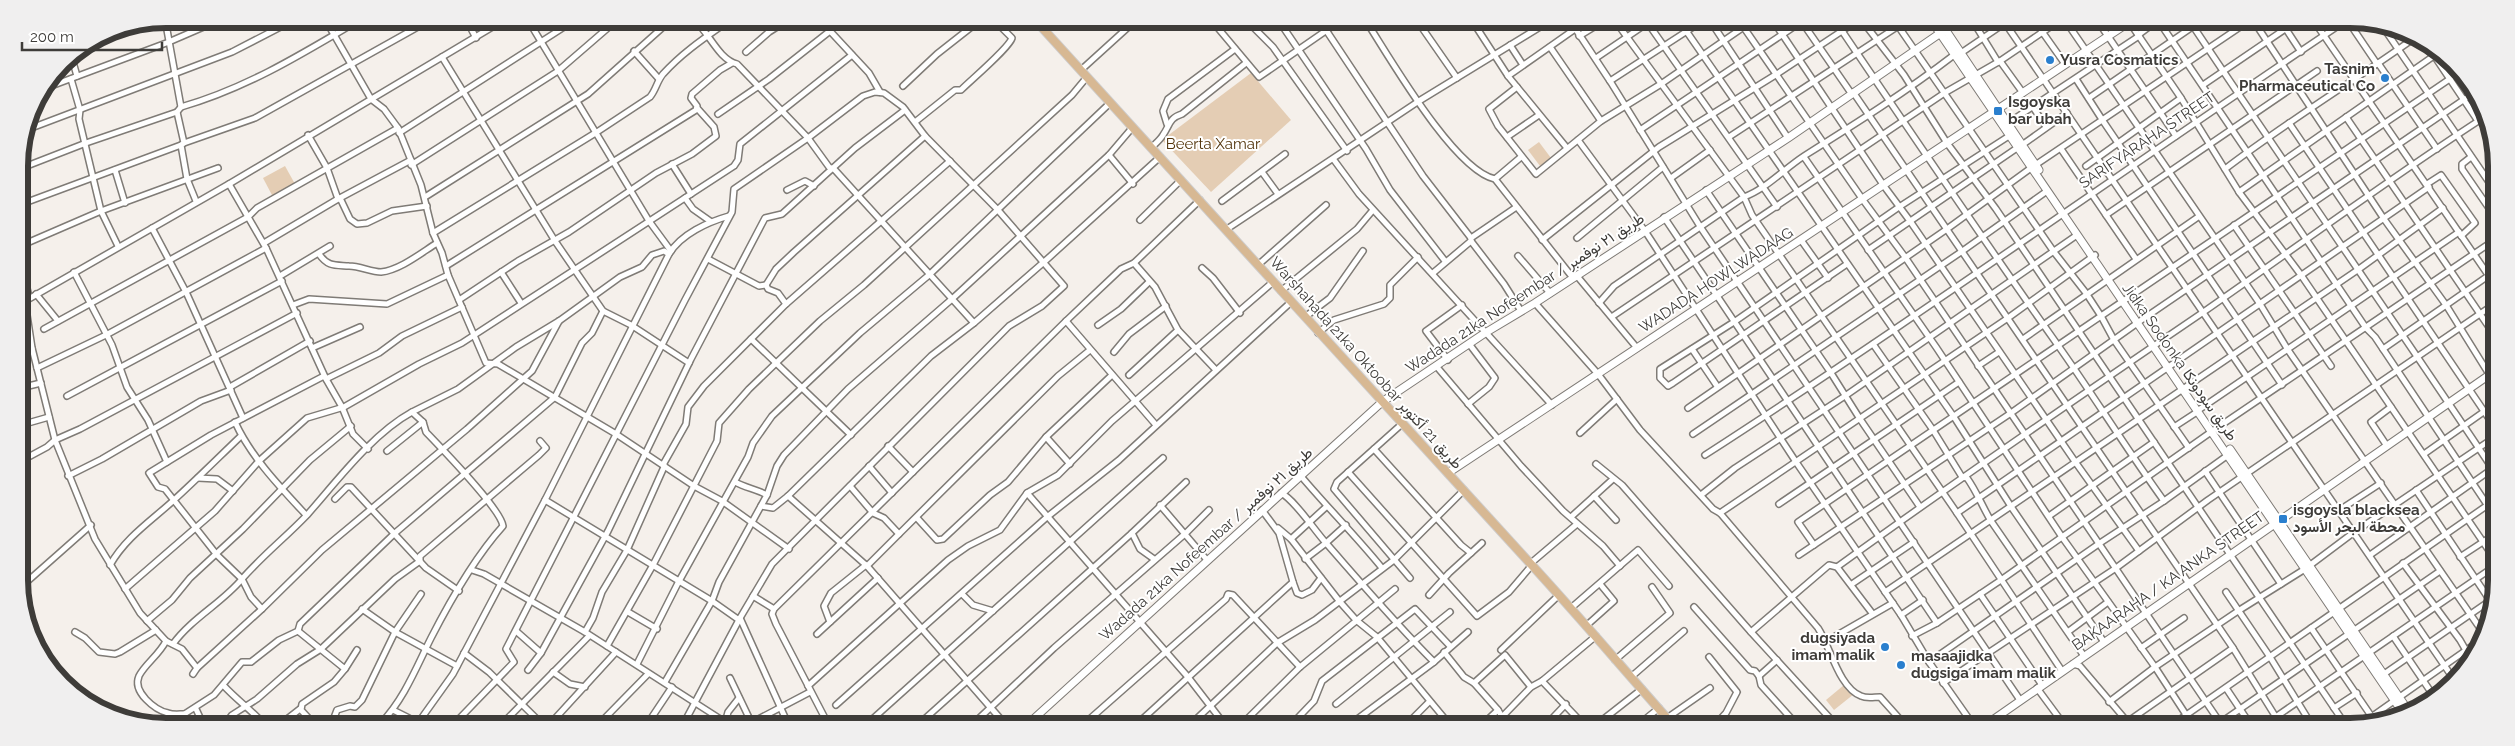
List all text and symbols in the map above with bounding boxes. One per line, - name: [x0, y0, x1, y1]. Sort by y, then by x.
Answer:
- scale bar: [22, 20, 162, 52]
- text: 200 m: [30, 28, 74, 46]
- place label: Yusra Cosmatics: [2060, 51, 2178, 69]
- marker: Yusra Cosmatics: [2044, 54, 2056, 66]
- place label: Tasnim Pharmaceutical Co: [2239, 60, 2375, 95]
- marker: Tasnim Pharmaceutical Co: [2379, 72, 2391, 84]
- street label: SARIFYARAHA STREET: [2076, 88, 2218, 192]
- place label: Isgoyska bar ubah: [2008, 93, 2072, 128]
- marker: Isgoyska bar ubah: [1992, 105, 2004, 117]
- park label: Beerta Xamar: [1166, 135, 1261, 153]
- street label: Wadada 21ka Nofeembar / طريق ٢١ نوفمبر: [1402, 209, 1648, 378]
- street label: WADADA HOWLWADAAG: [1636, 223, 1796, 337]
- street label: Warshahada 21ka Oktoobar طريق 21 أكتوبر: [1265, 253, 1466, 474]
- street label: Jidka Sodonka طريق سودونكا: [2118, 280, 2242, 445]
- street label: Wadada 21ka Nofeembar / طريق ٢١ نوفمبر: [1096, 443, 1317, 645]
- place label: isgoysla blacksea محطة البحر الأسود: [2293, 501, 2420, 536]
- street label: BAKAARAHA / KA ANKA STREET: [2069, 508, 2267, 654]
- marker: isgoysla blacksea محطة البحر الأسود: [2277, 513, 2289, 525]
- place label: dugsiyada imam malik: [1792, 629, 1876, 664]
- marker: dugsiyada imam malik: [1879, 641, 1891, 653]
- place label: masaajidka dugsiga imam malik: [1911, 647, 2057, 682]
- marker: masaajidka dugsiga imam malik: [1895, 659, 1907, 671]

